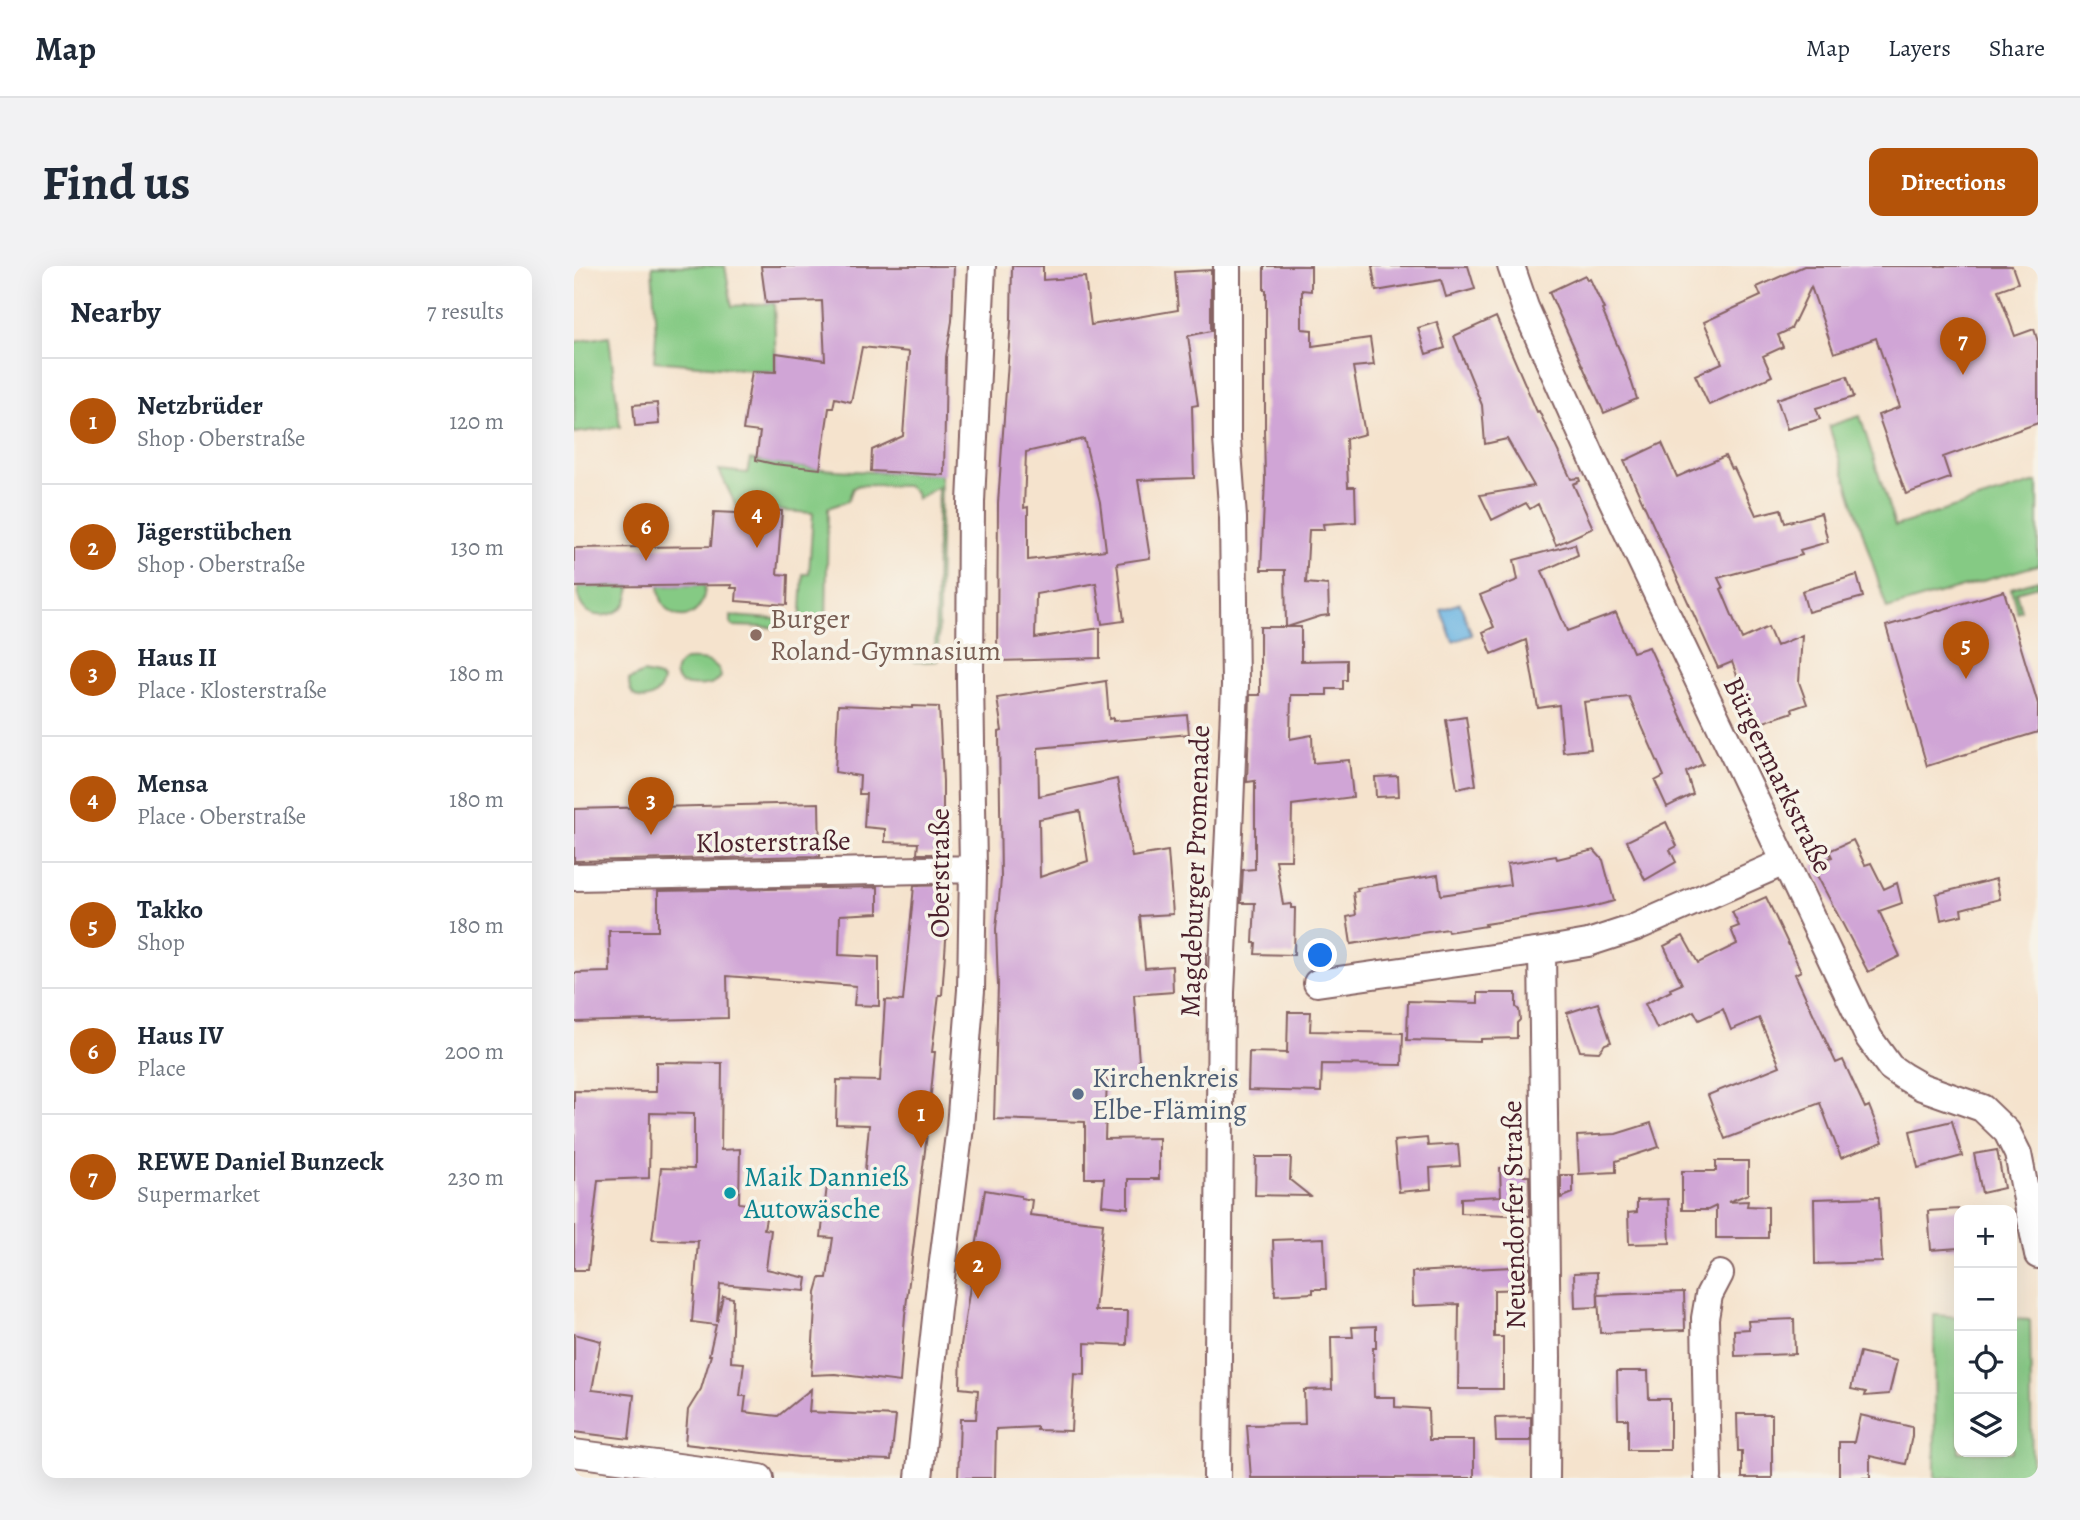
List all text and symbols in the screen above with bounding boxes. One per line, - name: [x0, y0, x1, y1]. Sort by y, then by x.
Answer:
- text: Map: [35, 26, 96, 71]
- text: Map: [1806, 32, 1850, 64]
- text: Layers: [1888, 32, 1951, 64]
- text: Share: [1989, 32, 2045, 64]
- button: Directions: [1869, 148, 2038, 216]
- text: Find us: [42, 149, 190, 216]
- text: Nearby: [70, 292, 161, 332]
- text: 7 results: [427, 296, 504, 327]
- pin: 7: [1940, 317, 1986, 375]
- text: Netzbrüder: [137, 388, 263, 423]
- text: 1: [89, 406, 97, 437]
- text: 120 m: [449, 406, 504, 437]
- text: Shop · Oberstraße: [137, 423, 305, 454]
- pin: 4: [734, 490, 780, 548]
- pin: 6: [623, 503, 669, 561]
- text: Jägerstübchen: [137, 514, 292, 549]
- text: 2: [87, 532, 99, 563]
- text: 130 m: [451, 532, 504, 563]
- text: Shop · Oberstraße: [137, 549, 305, 580]
- place label: Burger Roland-Gymnasium: [770, 600, 1001, 670]
- pin: 5: [1943, 621, 1989, 679]
- marker: Burger Roland-Gymnasium: [748, 627, 764, 643]
- text: Haus II: [137, 640, 217, 675]
- text: 3: [88, 658, 98, 689]
- text: 180 m: [449, 658, 504, 689]
- street label: Bürgermarkstraße: [1714, 671, 1842, 879]
- text: Place · Klosterstraße: [137, 675, 327, 706]
- street label: Magdeburger Promenade: [1171, 724, 1219, 1018]
- text: Mensa: [137, 766, 208, 801]
- pin: 3: [628, 777, 674, 835]
- text: 4: [88, 784, 98, 815]
- text: 180 m: [449, 784, 504, 815]
- text: Place · Oberstraße: [137, 801, 306, 832]
- street label: Oberstraße: [921, 808, 959, 938]
- street label: Klosterstraße: [695, 822, 851, 862]
- text: Takko: [137, 892, 203, 927]
- text: 5: [88, 910, 98, 941]
- text: 180 m: [449, 910, 504, 941]
- text: Shop: [137, 927, 185, 958]
- your location: [1303, 938, 1337, 972]
- text: Haus IV: [137, 1018, 224, 1053]
- text: 6: [88, 1036, 98, 1067]
- text: 200 m: [445, 1036, 504, 1067]
- text: Place: [137, 1053, 186, 1084]
- place label: Kirchenkreis Elbe-Fläming: [1092, 1059, 1247, 1129]
- marker: Kirchenkreis Elbe-Fläming: [1070, 1086, 1086, 1102]
- pin: 1: [898, 1090, 944, 1148]
- street label: Neuendorfer Straße: [1493, 1100, 1535, 1330]
- text: REWE Daniel Bunzeck: [137, 1144, 384, 1179]
- place label: Maik Dannieß Autowäsche: [743, 1158, 909, 1228]
- text: 7: [88, 1162, 98, 1193]
- text: 230 m: [448, 1162, 504, 1193]
- text: Supermarket: [137, 1179, 260, 1210]
- marker: Maik Dannieß Autowäsche: [722, 1185, 738, 1201]
- map controls: [1954, 1205, 2017, 1457]
- button: +: [1954, 1205, 2017, 1268]
- pin: 2: [955, 1241, 1001, 1299]
- button: −: [1954, 1268, 2017, 1331]
- button: locate: [1954, 1331, 2017, 1394]
- button: layers: [1954, 1394, 2017, 1457]

